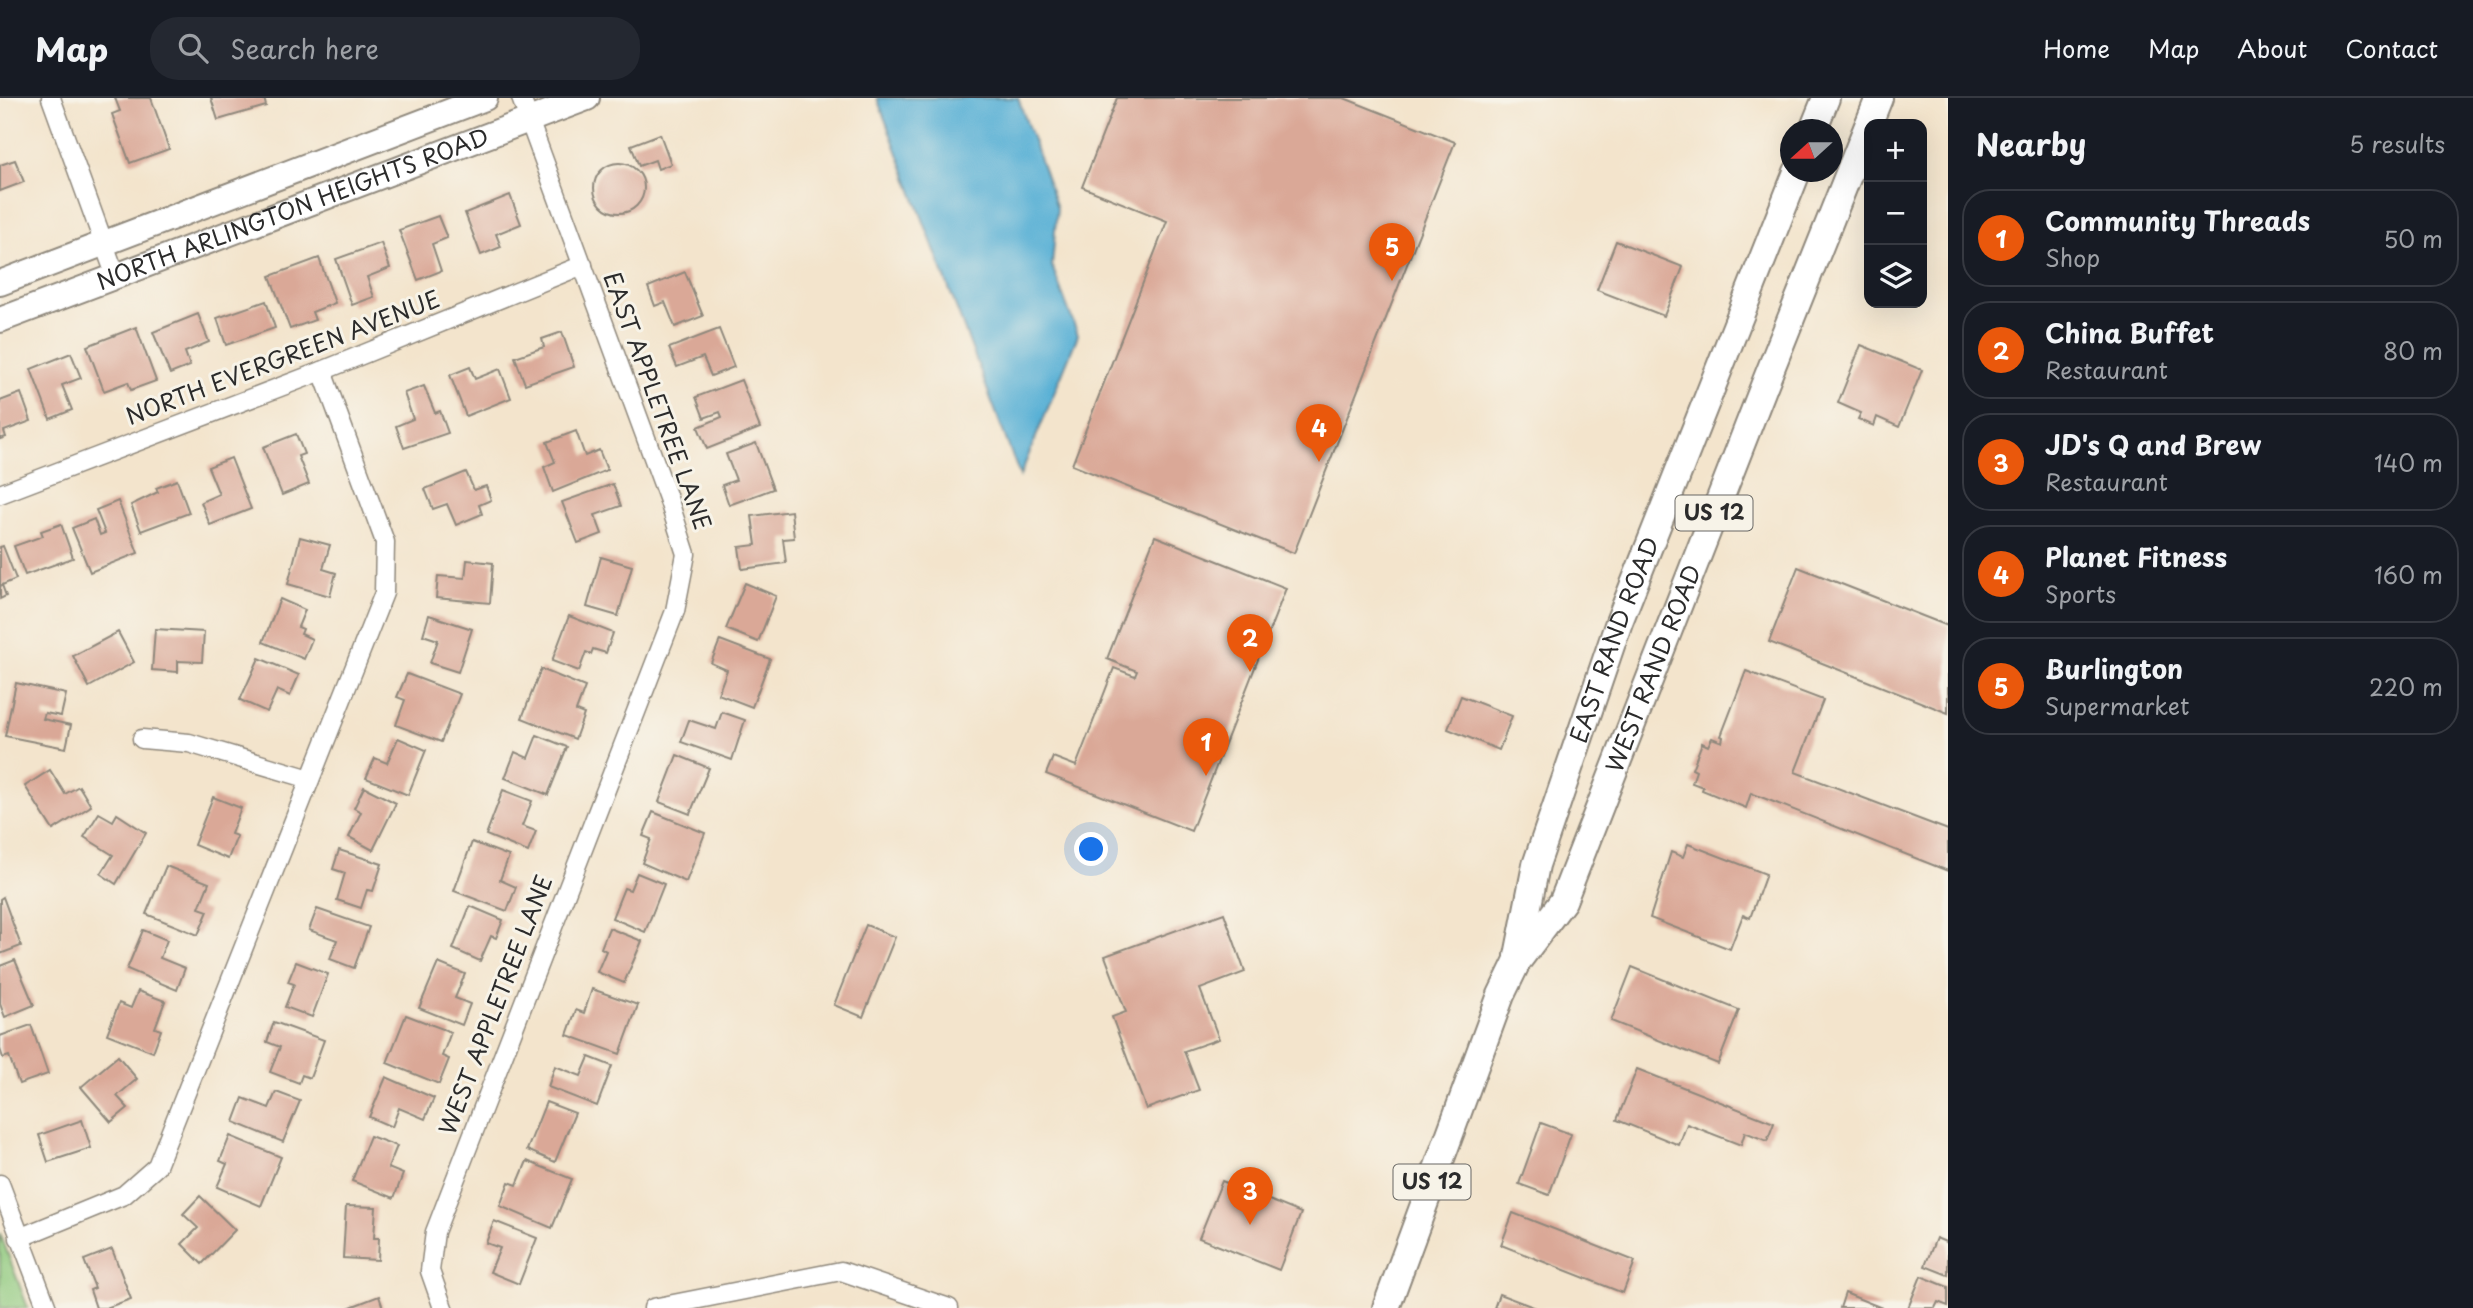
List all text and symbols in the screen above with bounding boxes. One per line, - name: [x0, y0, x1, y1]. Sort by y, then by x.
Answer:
- search box: [150, 17, 640, 80]
- text: Map: [35, 23, 108, 73]
- icon: search: [174, 29, 212, 67]
- text: Search here: [230, 29, 379, 68]
- text: Home: [2043, 30, 2110, 66]
- text: Map: [2148, 30, 2199, 66]
- text: About: [2237, 30, 2307, 66]
- text: Contact: [2345, 30, 2438, 66]
- street label: NORTH ARLINGTON HEIGHTS ROAD: [91, 118, 493, 298]
- north arrow: [1780, 119, 1843, 182]
- map controls: [1864, 119, 1927, 308]
- button: +: [1864, 119, 1927, 182]
- text: Nearby: [1976, 121, 2086, 166]
- text: 5 results: [2349, 126, 2445, 161]
- button: −: [1864, 182, 1927, 245]
- text: Community Threads: [2045, 201, 2310, 240]
- text: 1: [1996, 221, 2007, 256]
- text: 50 m: [2383, 221, 2443, 256]
- pin: 5: [1369, 223, 1415, 281]
- text: Shop: [2045, 240, 2100, 275]
- button: layers: [1864, 245, 1927, 308]
- street label: EAST APPLETREE LANE: [595, 267, 721, 534]
- street label: NORTH EVERGREEN AVENUE: [120, 280, 445, 433]
- text: China Buffet: [2045, 313, 2214, 352]
- text: 2: [1993, 333, 2009, 368]
- text: 80 m: [2383, 333, 2443, 368]
- text: Restaurant: [2045, 352, 2168, 387]
- pin: 4: [1296, 404, 1342, 462]
- text: JD's Q and Brew: [2045, 425, 2262, 464]
- text: 3: [1993, 445, 2009, 480]
- text: 140 m: [2374, 445, 2443, 480]
- text: Restaurant: [2045, 464, 2168, 499]
- road number: US 12: [1676, 496, 1752, 530]
- street label: EAST RAND ROAD: [1560, 532, 1667, 747]
- text: Planet Fitness: [2045, 537, 2227, 576]
- text: 4: [1993, 557, 2009, 592]
- text: 160 m: [2374, 557, 2443, 592]
- street label: WEST RAND ROAD: [1596, 559, 1709, 777]
- text: Sports: [2045, 576, 2116, 611]
- pin: 2: [1227, 614, 1273, 672]
- text: Burlington: [2045, 649, 2183, 688]
- text: 5: [1994, 669, 2008, 704]
- text: 220 m: [2369, 669, 2443, 704]
- text: Supermarket: [2045, 688, 2189, 723]
- pin: 1: [1183, 718, 1229, 776]
- your location: [1074, 832, 1108, 866]
- street label: WEST APPLETREE LANE: [429, 869, 560, 1140]
- road number: US 12: [1394, 1164, 1470, 1200]
- pin: 3: [1227, 1167, 1273, 1225]

